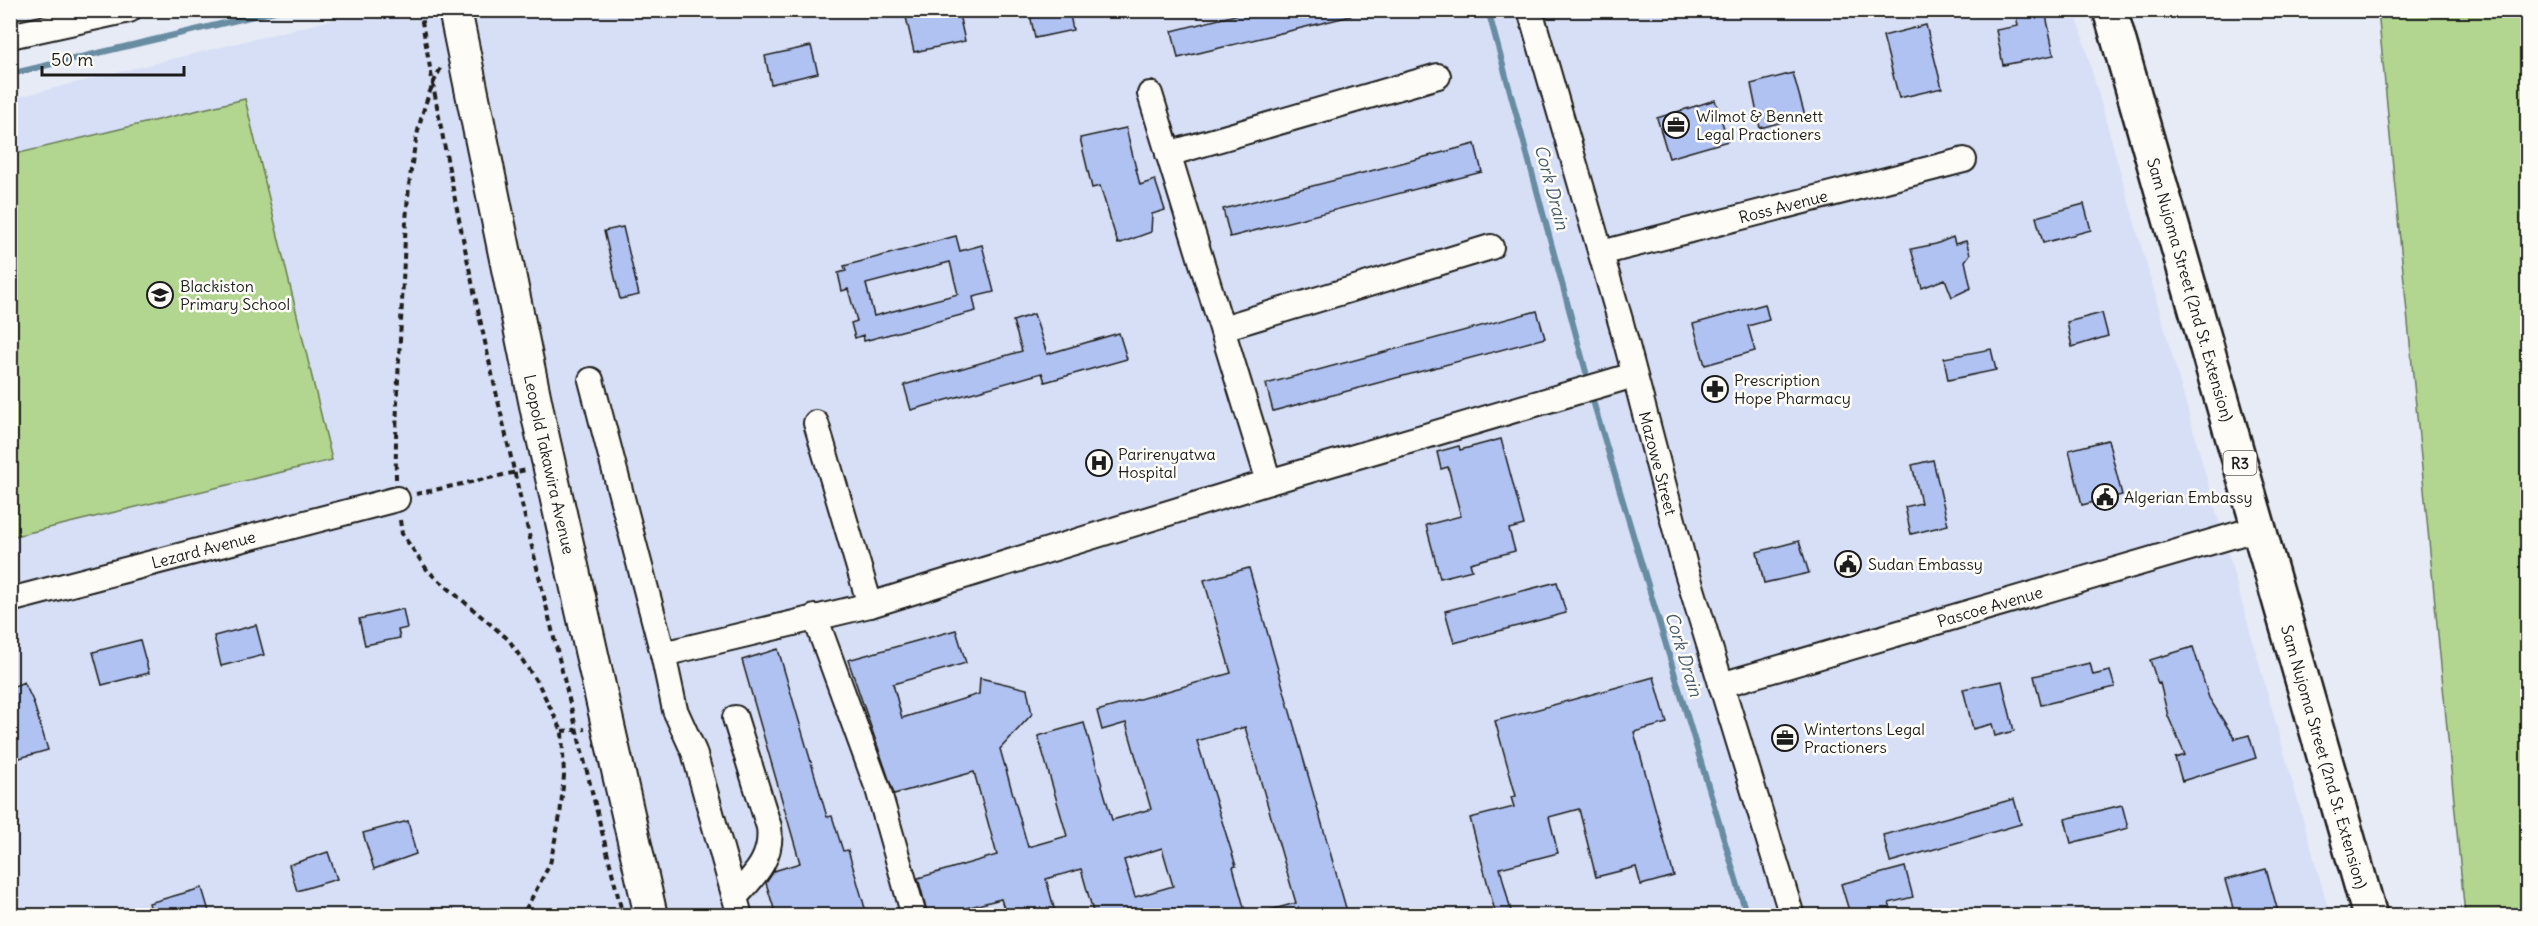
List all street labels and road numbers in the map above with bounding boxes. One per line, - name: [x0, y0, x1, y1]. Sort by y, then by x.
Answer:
- street label: Sam Nujoma Street (2nd St. Extension): [2143, 156, 2238, 424]
- street label: Ross Avenue: [1737, 185, 1830, 227]
- street label: Leopold Takawira Avenue: [520, 373, 579, 556]
- street label: Mazowe Street: [1635, 409, 1681, 518]
- road number: R3: [2224, 451, 2256, 475]
- street label: Lezard Avenue: [149, 526, 258, 573]
- street label: Pascoe Avenue: [1935, 582, 2045, 631]
- street label: Sam Nujoma Street (2nd St. Extension): [2277, 623, 2372, 891]

